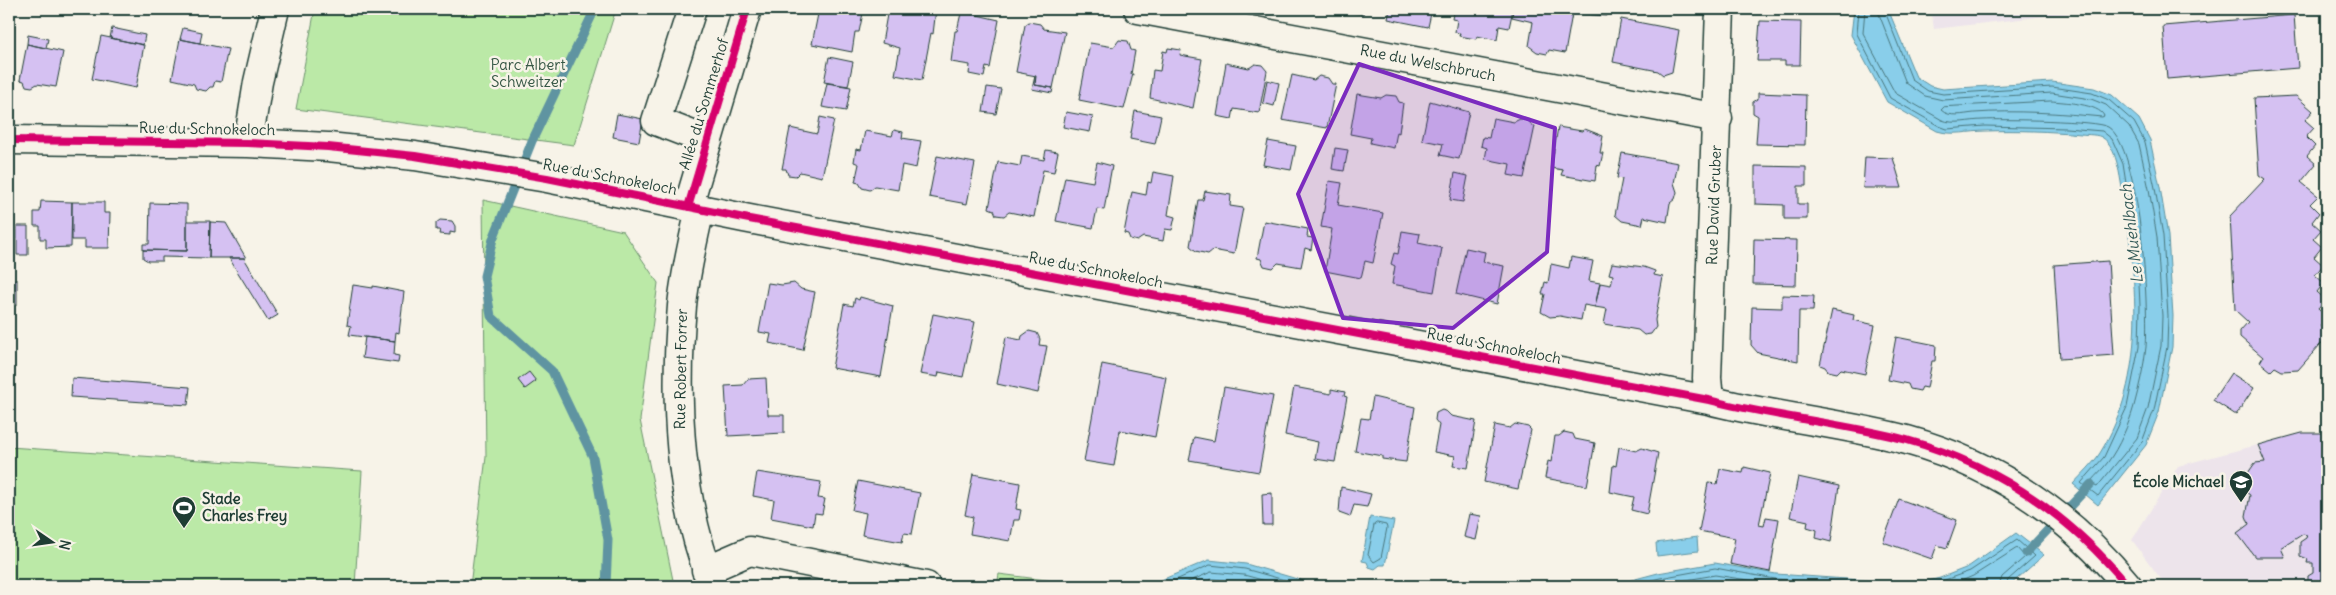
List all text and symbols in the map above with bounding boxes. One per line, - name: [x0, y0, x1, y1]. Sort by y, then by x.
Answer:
- street label: Allée du Sommerhof: [674, 35, 733, 172]
- street label: Rue du Welschbruch: [1359, 40, 1498, 85]
- park label: Parc Albert Schweitzer: [491, 55, 565, 91]
- street label: Rue du Schnokeloch: [139, 118, 276, 139]
- street label: Rue David Gruber: [1702, 145, 1725, 265]
- street label: Rue du Schnokeloch: [541, 154, 679, 199]
- water label: Le Muehlbach: [2115, 183, 2147, 285]
- street label: Rue du Schnokeloch: [1027, 247, 1165, 292]
- street label: Rue Robert Forrer: [670, 308, 691, 430]
- street label: Rue du Schnokeloch: [1425, 323, 1563, 368]
- school or university icon: École Michael: [2228, 469, 2254, 503]
- place label: École Michael: [2133, 471, 2224, 491]
- place label: Stade Charles Frey: [202, 489, 287, 526]
- sports icon: Stade Charles Frey: [171, 495, 197, 529]
- north arrow: [28, 518, 78, 568]
- text: N: [55, 538, 75, 552]

